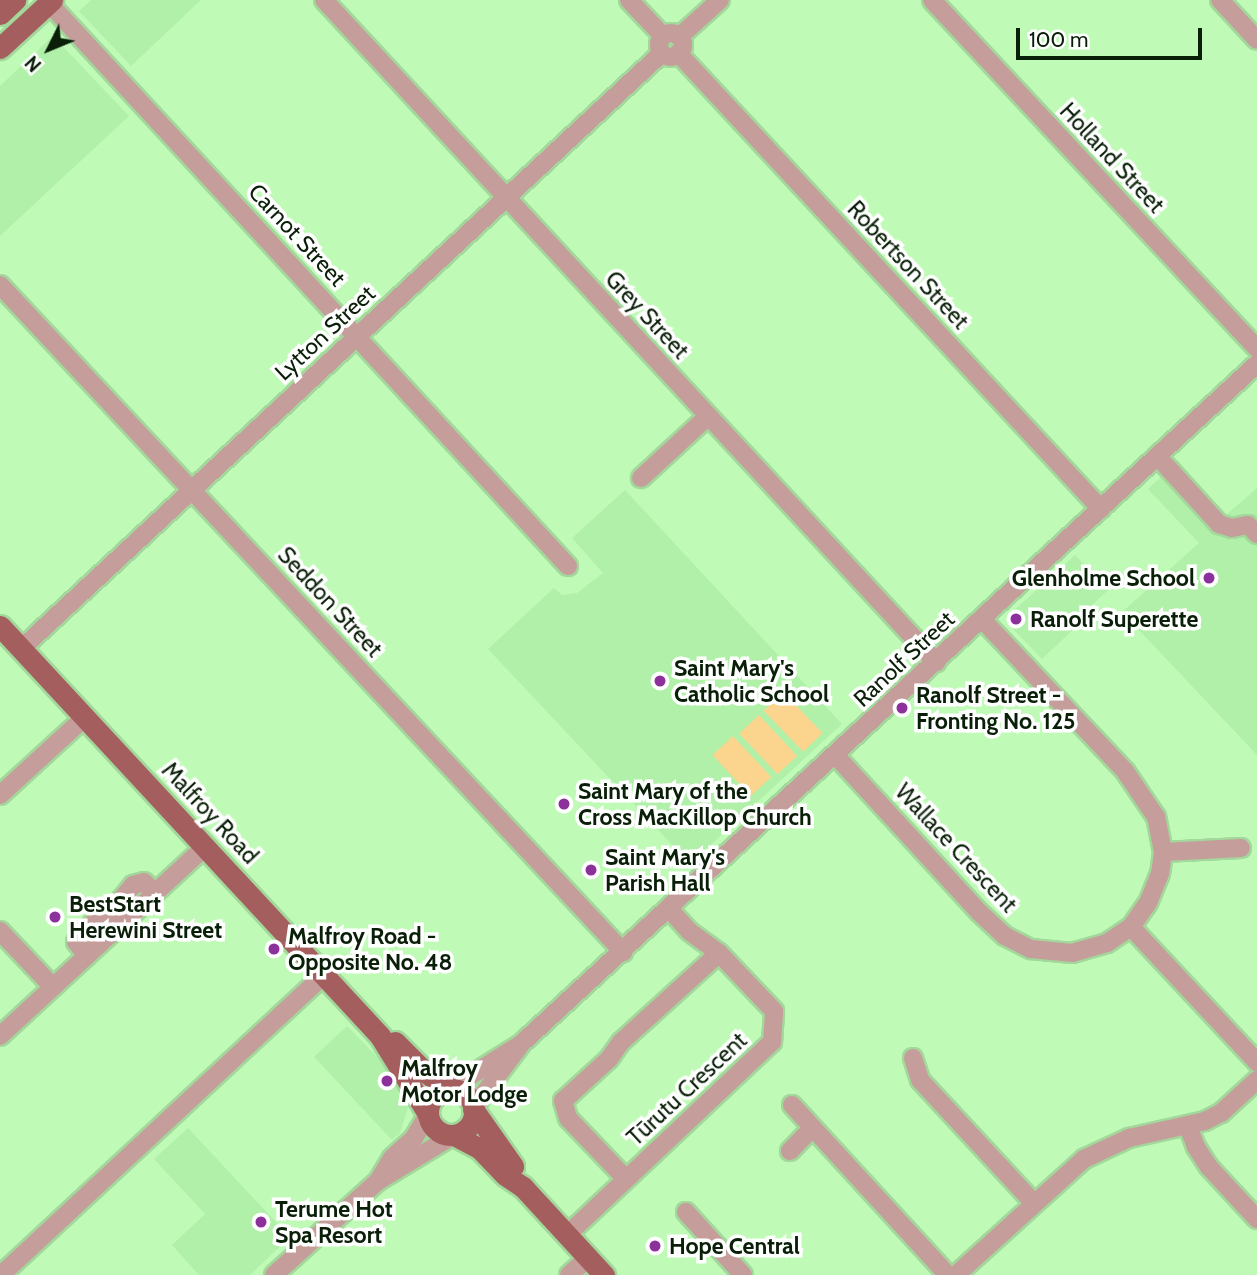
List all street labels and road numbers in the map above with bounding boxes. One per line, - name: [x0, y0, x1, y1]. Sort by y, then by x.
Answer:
- street label: Holland Street: [1054, 97, 1170, 219]
- street label: Carnot Street: [243, 178, 351, 292]
- street label: Robertson Street: [842, 195, 974, 335]
- street label: Grey Street: [599, 265, 695, 365]
- street label: Lytton Street: [269, 280, 381, 386]
- street label: Seddon Street: [272, 541, 388, 663]
- street label: Ranolf Street: [848, 605, 960, 713]
- street label: Malfroy Road: [156, 757, 264, 869]
- street label: Wallace Crescent: [889, 778, 1023, 918]
- street label: Tūrutu Crescent: [622, 1027, 752, 1151]

